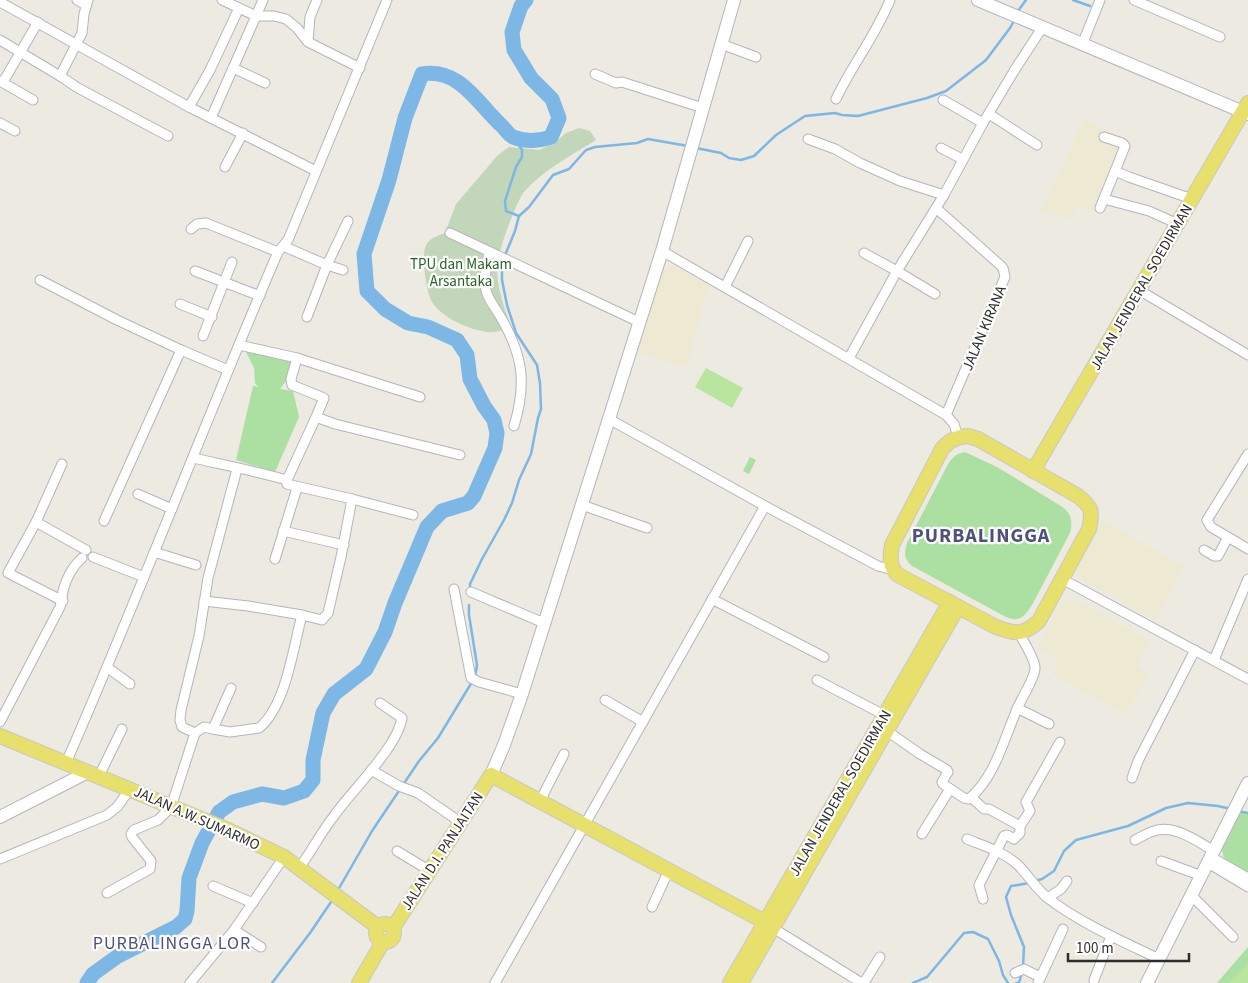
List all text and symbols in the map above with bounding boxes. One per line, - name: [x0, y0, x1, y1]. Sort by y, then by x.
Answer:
- street label: JALAN JENDERAL SOEDIRMAN: [1085, 200, 1198, 374]
- park label: TPU dan Makam Arsantaka: [410, 254, 512, 292]
- street label: JALAN KIRANA: [957, 282, 1012, 374]
- district label: PURBALINGGA: [912, 522, 1050, 550]
- street label: JALAN JENDERAL SOEDIRMAN: [784, 706, 897, 880]
- street label: JALAN A.W.SUMARMO: [130, 781, 263, 856]
- street label: JALAN D.I. PANJAITAN: [396, 788, 489, 915]
- scale bar: [1068, 930, 1189, 962]
- district label: PURBALINGGA LOR: [93, 931, 251, 956]
- text: 100 m: [1076, 938, 1114, 959]

